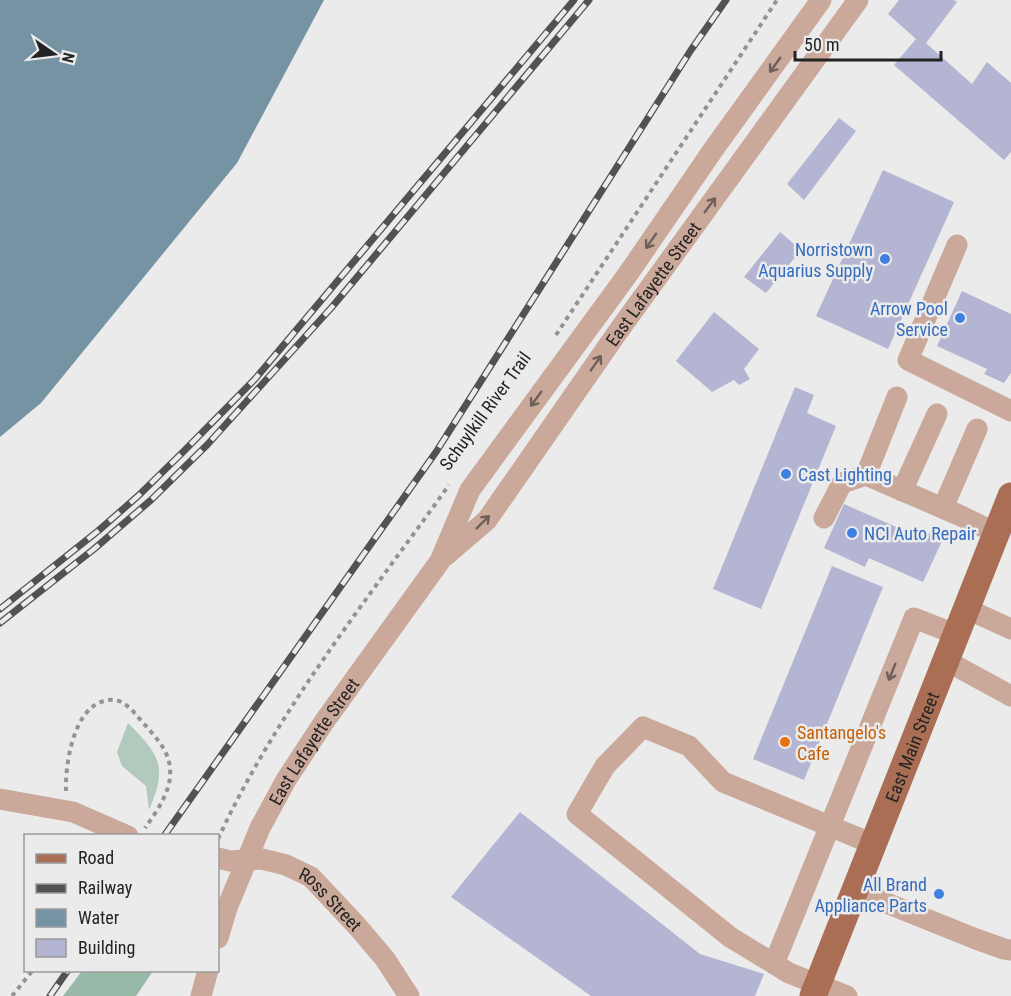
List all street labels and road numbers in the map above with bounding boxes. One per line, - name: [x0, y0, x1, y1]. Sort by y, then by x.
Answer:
- street label: East Lafayette Street: [601, 218, 705, 350]
- street label: Schuylkill River Trail: [435, 348, 535, 474]
- street label: East Lafayette Street: [264, 674, 363, 808]
- street label: East Main Street: [880, 689, 943, 805]
- street label: Ross Street: [296, 863, 366, 935]

